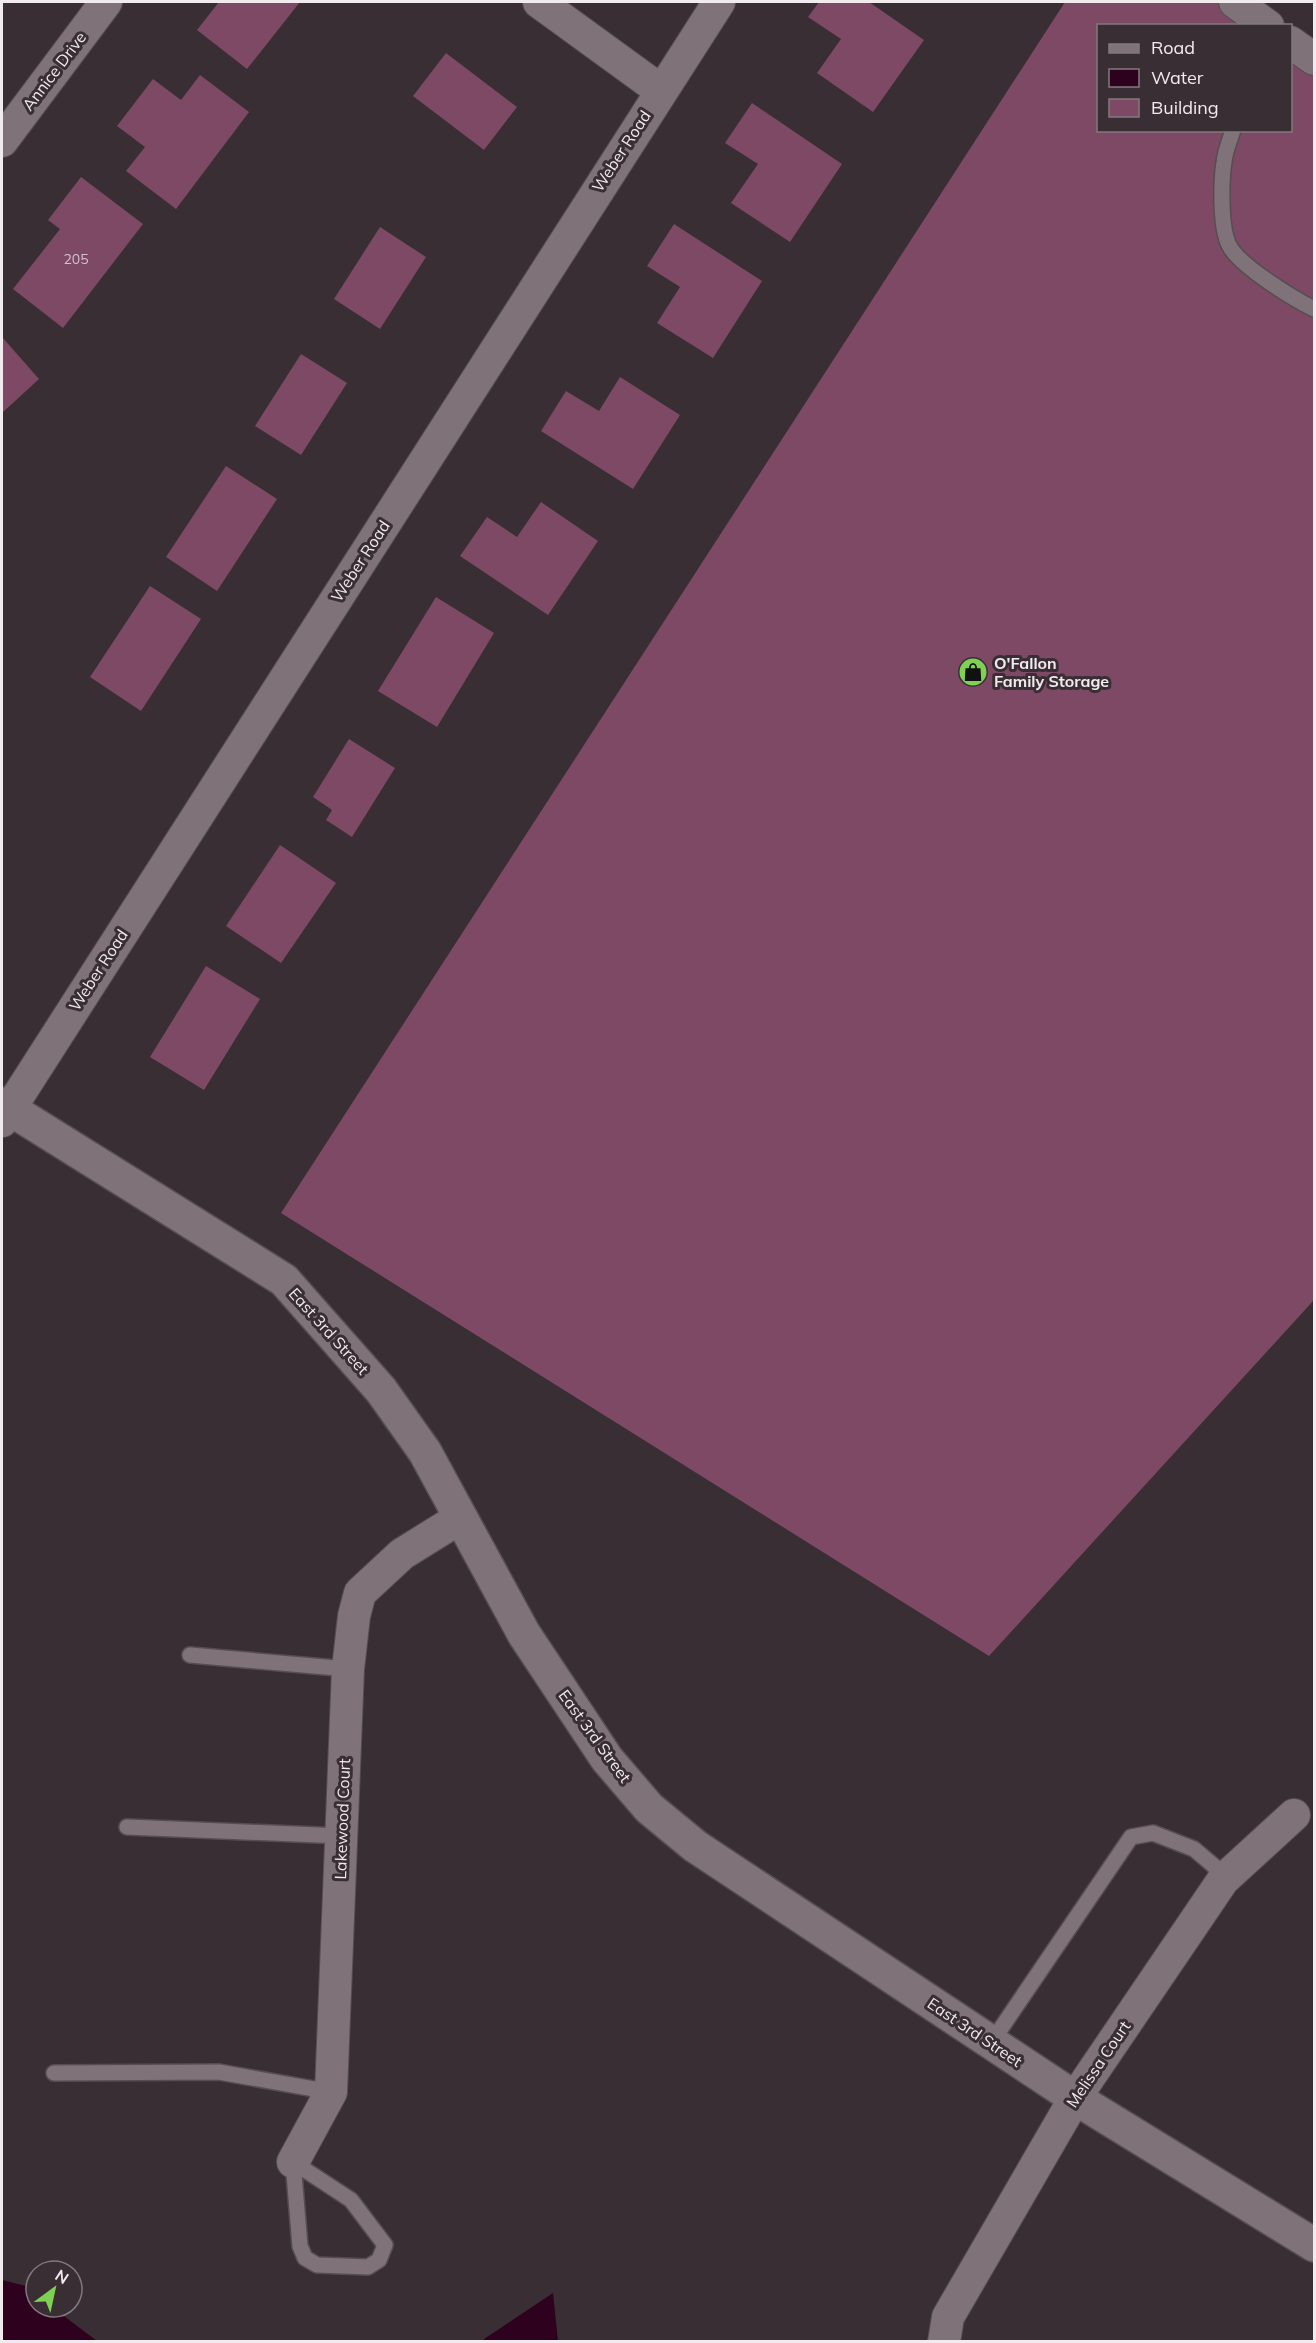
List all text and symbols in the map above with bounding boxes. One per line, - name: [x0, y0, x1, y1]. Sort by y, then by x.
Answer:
- legend: [1097, 24, 1292, 132]
- street label: Annice Drive: [18, 28, 90, 114]
- text: Road: [1151, 36, 1195, 59]
- text: Water: [1151, 66, 1204, 89]
- text: Building: [1151, 96, 1219, 119]
- street label: Weber Road: [587, 107, 655, 195]
- house number: 205: [63, 250, 89, 268]
- street label: Weber Road: [326, 517, 394, 605]
- place label: O'Fallon Family Storage: [994, 653, 1109, 691]
- shop icon: O'Fallon Family Storage: [957, 656, 989, 688]
- street label: Weber Road: [64, 926, 132, 1014]
- street label: East 3rd Street: [285, 1283, 373, 1379]
- street label: East 3rd Street: [555, 1686, 636, 1787]
- street label: Lakewood Court: [330, 1758, 354, 1880]
- street label: East 3rd Street: [924, 1993, 1026, 2071]
- street label: Melissa Court: [1062, 2017, 1135, 2111]
- north arrow: [24, 2259, 84, 2319]
- text: N: [52, 2265, 73, 2288]

